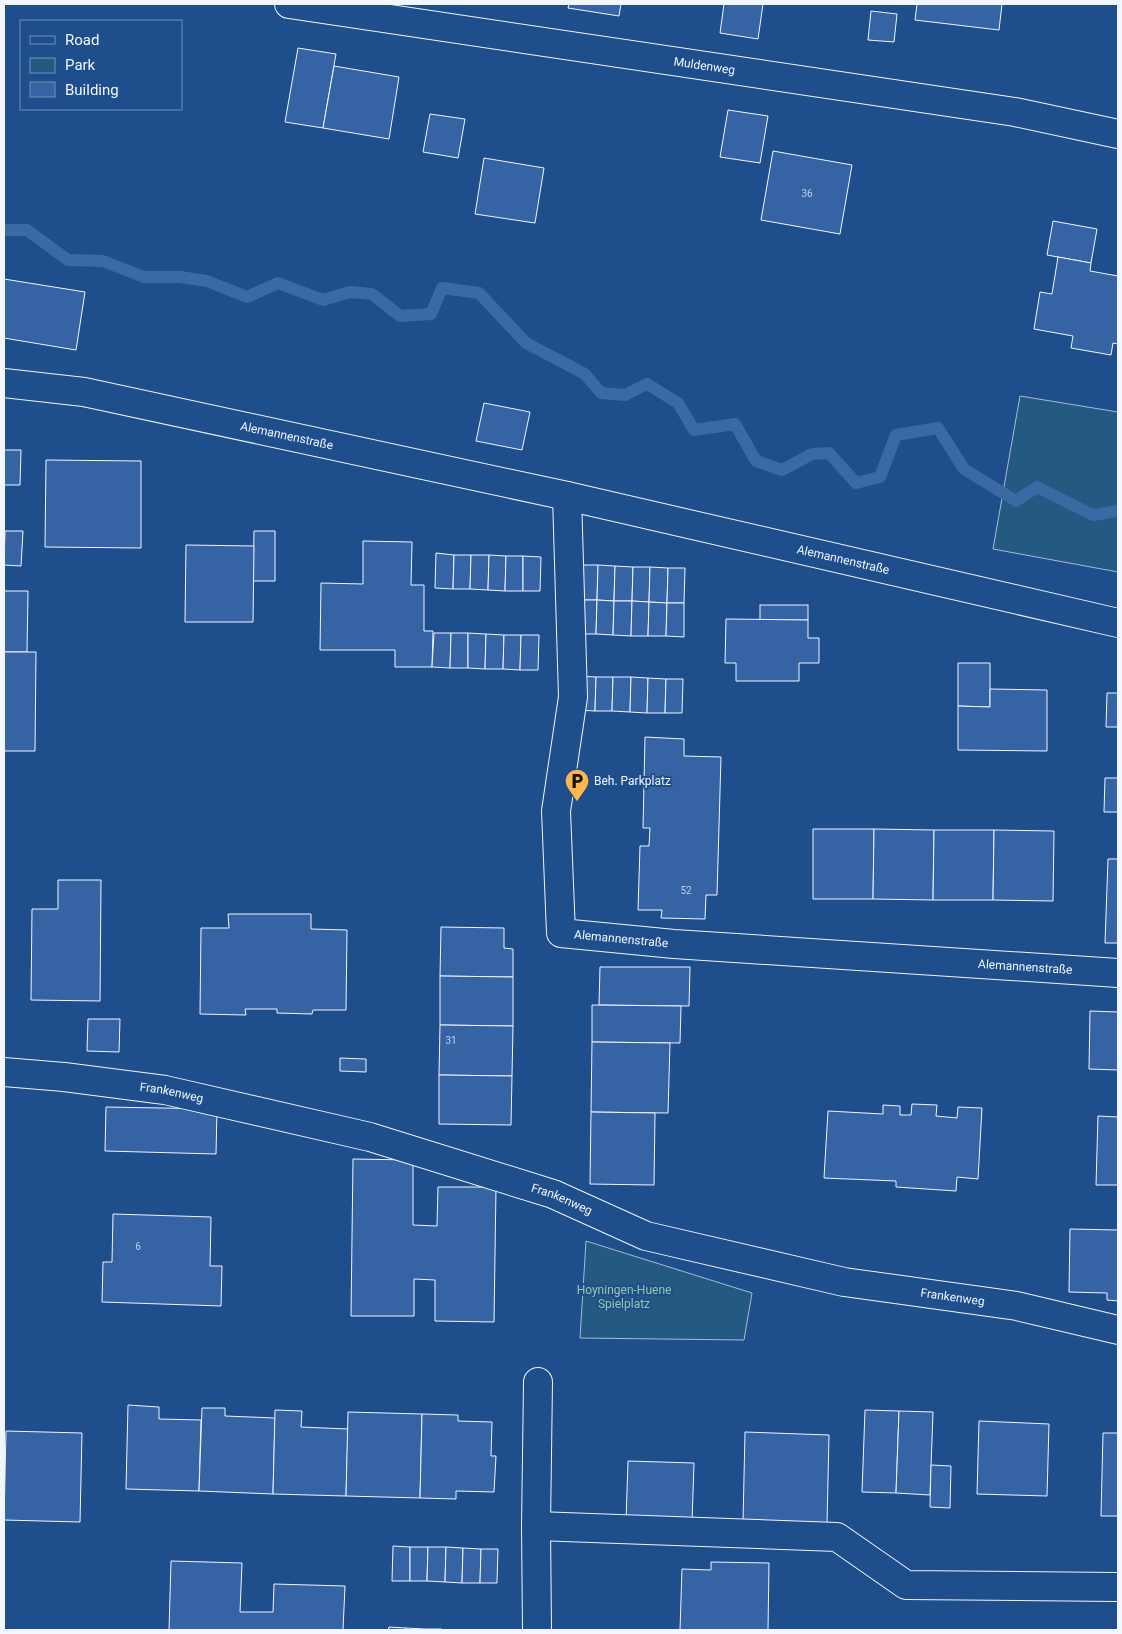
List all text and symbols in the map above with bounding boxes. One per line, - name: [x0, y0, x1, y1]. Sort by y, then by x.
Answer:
- legend: [20, 20, 182, 110]
- text: Road: [65, 31, 99, 49]
- street label: Muldenweg: [673, 54, 736, 77]
- text: Park: [65, 56, 96, 74]
- text: Building: [65, 81, 119, 99]
- house number: 36: [801, 188, 813, 199]
- street label: Alemannenstraße: [239, 419, 335, 452]
- street label: Alemannenstraße: [796, 542, 891, 577]
- parking icon: Beh. Parkplatz: [564, 768, 590, 802]
- place label: Beh. Parkplatz: [594, 774, 671, 788]
- house number: 52: [680, 885, 692, 896]
- street label: Alemannenstraße: [574, 927, 669, 950]
- street label: Alemannenstraße: [978, 957, 1073, 977]
- house number: 31: [445, 1035, 457, 1046]
- street label: Frankenweg: [139, 1080, 205, 1106]
- street label: Frankenweg: [530, 1181, 594, 1218]
- house number: 6: [135, 1241, 141, 1252]
- park label: Hoyningen-Huene Spielplatz: [577, 1283, 671, 1311]
- street label: Frankenweg: [920, 1286, 986, 1308]

